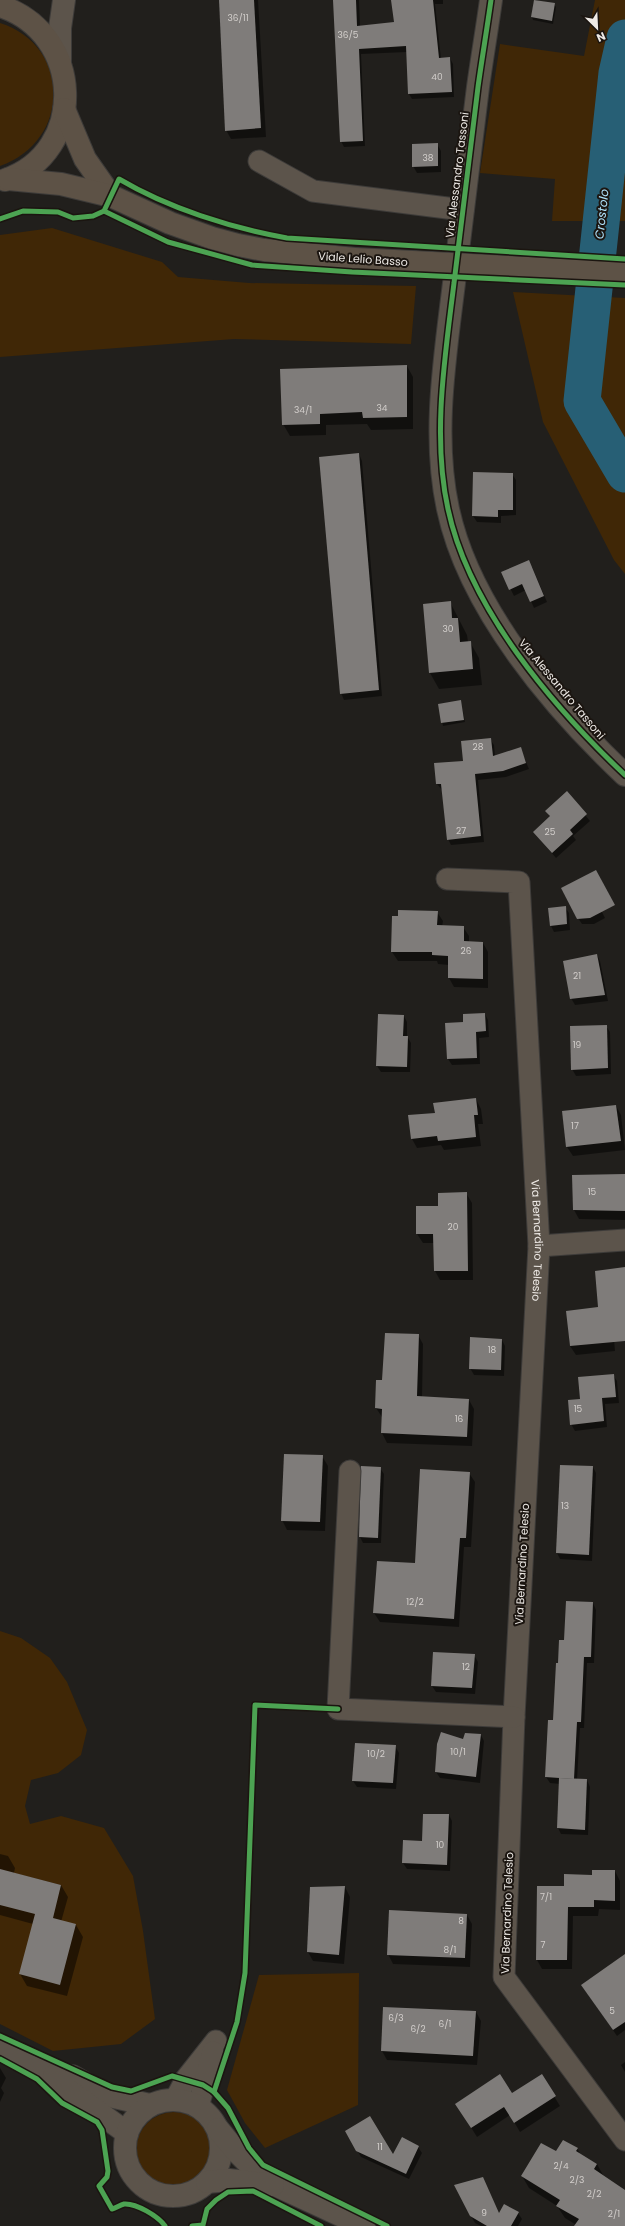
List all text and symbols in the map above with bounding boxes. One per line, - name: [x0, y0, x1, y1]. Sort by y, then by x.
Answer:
- north arrow: [577, 8, 617, 48]
- house number: 36/11: [227, 12, 249, 24]
- text: N: [594, 28, 608, 46]
- house number: 36/5: [338, 29, 359, 41]
- house number: 40: [431, 71, 443, 83]
- street label: Via Alessandro Tassoni: [441, 111, 473, 239]
- house number: 38: [423, 152, 434, 164]
- water label: Crostolo: [590, 188, 613, 240]
- street label: Viale Lelio Basso: [318, 248, 408, 270]
- house number: 34: [377, 402, 388, 414]
- house number: 34/1: [294, 404, 312, 416]
- house number: 30: [443, 623, 454, 635]
- street label: Via Alessandro Tassoni: [515, 635, 609, 743]
- house number: 28: [473, 741, 484, 753]
- house number: 27: [456, 825, 466, 837]
- house number: 25: [545, 826, 556, 838]
- house number: 26: [461, 945, 472, 957]
- house number: 21: [573, 970, 581, 982]
- house number: 19: [573, 1039, 582, 1051]
- house number: 17: [571, 1120, 579, 1132]
- street label: Via Bernardino Telesio: [527, 1179, 547, 1302]
- house number: 15: [588, 1186, 597, 1198]
- house number: 20: [448, 1221, 459, 1233]
- house number: 18: [488, 1344, 497, 1356]
- house number: 15: [574, 1403, 583, 1415]
- house number: 16: [455, 1413, 464, 1425]
- house number: 13: [561, 1500, 569, 1512]
- street label: Via Bernardino Telesio: [511, 1503, 533, 1625]
- house number: 12/2: [406, 1596, 424, 1608]
- house number: 12: [462, 1661, 470, 1673]
- house number: 10/1: [450, 1746, 466, 1758]
- house number: 10/2: [367, 1748, 385, 1760]
- house number: 10: [436, 1839, 445, 1851]
- street label: Via Bernardino Telesio: [497, 1852, 517, 1974]
- house number: 7/1: [540, 1891, 552, 1903]
- house number: 8: [458, 1915, 464, 1927]
- house number: 7: [541, 1939, 546, 1951]
- house number: 8/1: [444, 1944, 457, 1956]
- house number: 5: [609, 2005, 615, 2017]
- house number: 6/3: [388, 2012, 404, 2024]
- house number: 6/1: [439, 2018, 452, 2030]
- house number: 6/2: [410, 2023, 426, 2035]
- house number: 11: [377, 2141, 383, 2153]
- house number: 2/4: [553, 2160, 569, 2172]
- house number: 2/3: [570, 2174, 584, 2186]
- house number: 2/2: [587, 2188, 601, 2200]
- house number: 9: [481, 2207, 487, 2219]
- house number: 2/1: [608, 2208, 620, 2220]

